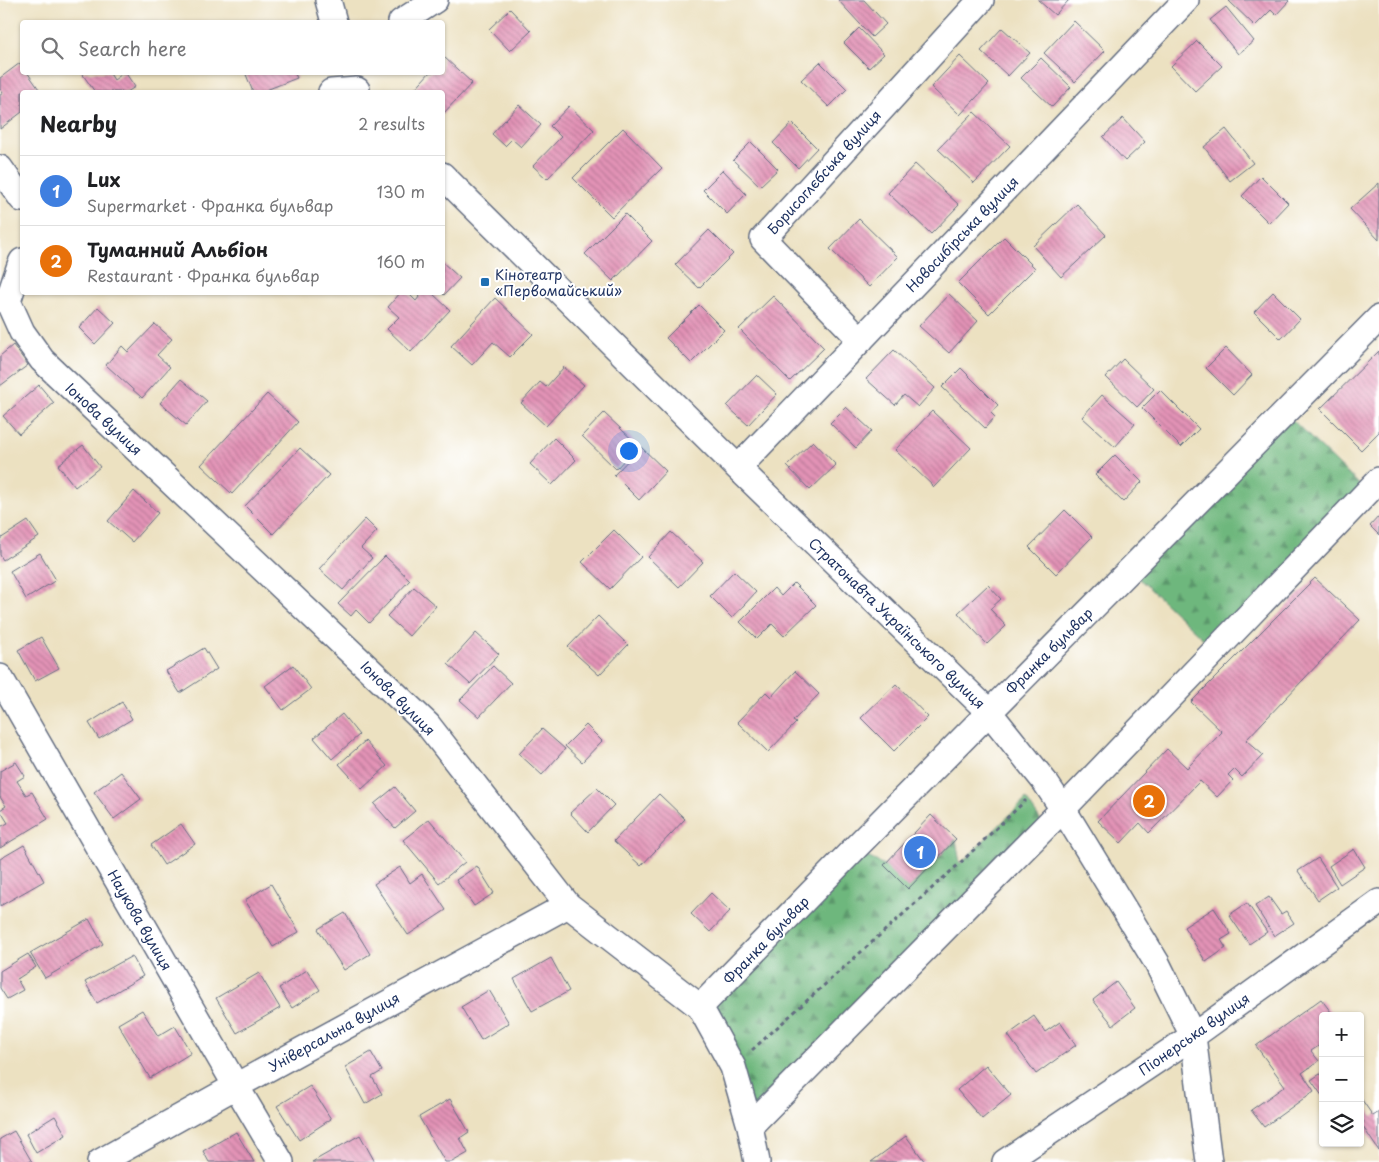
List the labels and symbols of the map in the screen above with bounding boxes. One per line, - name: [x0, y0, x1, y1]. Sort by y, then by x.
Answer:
- street label: Борисоглєбська вулиця: [762, 105, 886, 239]
- street label: Новосибірська вулиця: [901, 171, 1023, 297]
- place label: Кінотеатр «Первомайський»: [495, 264, 622, 301]
- marker: Кінотеатр «Первомайський»: [479, 276, 491, 288]
- street label: Іонова вулиця: [61, 378, 147, 460]
- your location: [616, 438, 642, 464]
- street label: Стратонавта Українського вулиця: [804, 533, 990, 713]
- street label: Франка бульвар: [1001, 603, 1097, 699]
- street label: Іонова вулиця: [356, 656, 440, 740]
- pin: 2: [1133, 782, 1165, 820]
- pin: 1: [904, 833, 936, 871]
- street label: Наукова вулиця: [103, 866, 177, 974]
- street label: Франка бульвар: [718, 891, 814, 989]
- street label: Універсальна вулиця: [265, 987, 403, 1077]
- street label: Піонерська вулиця: [1134, 988, 1254, 1080]

